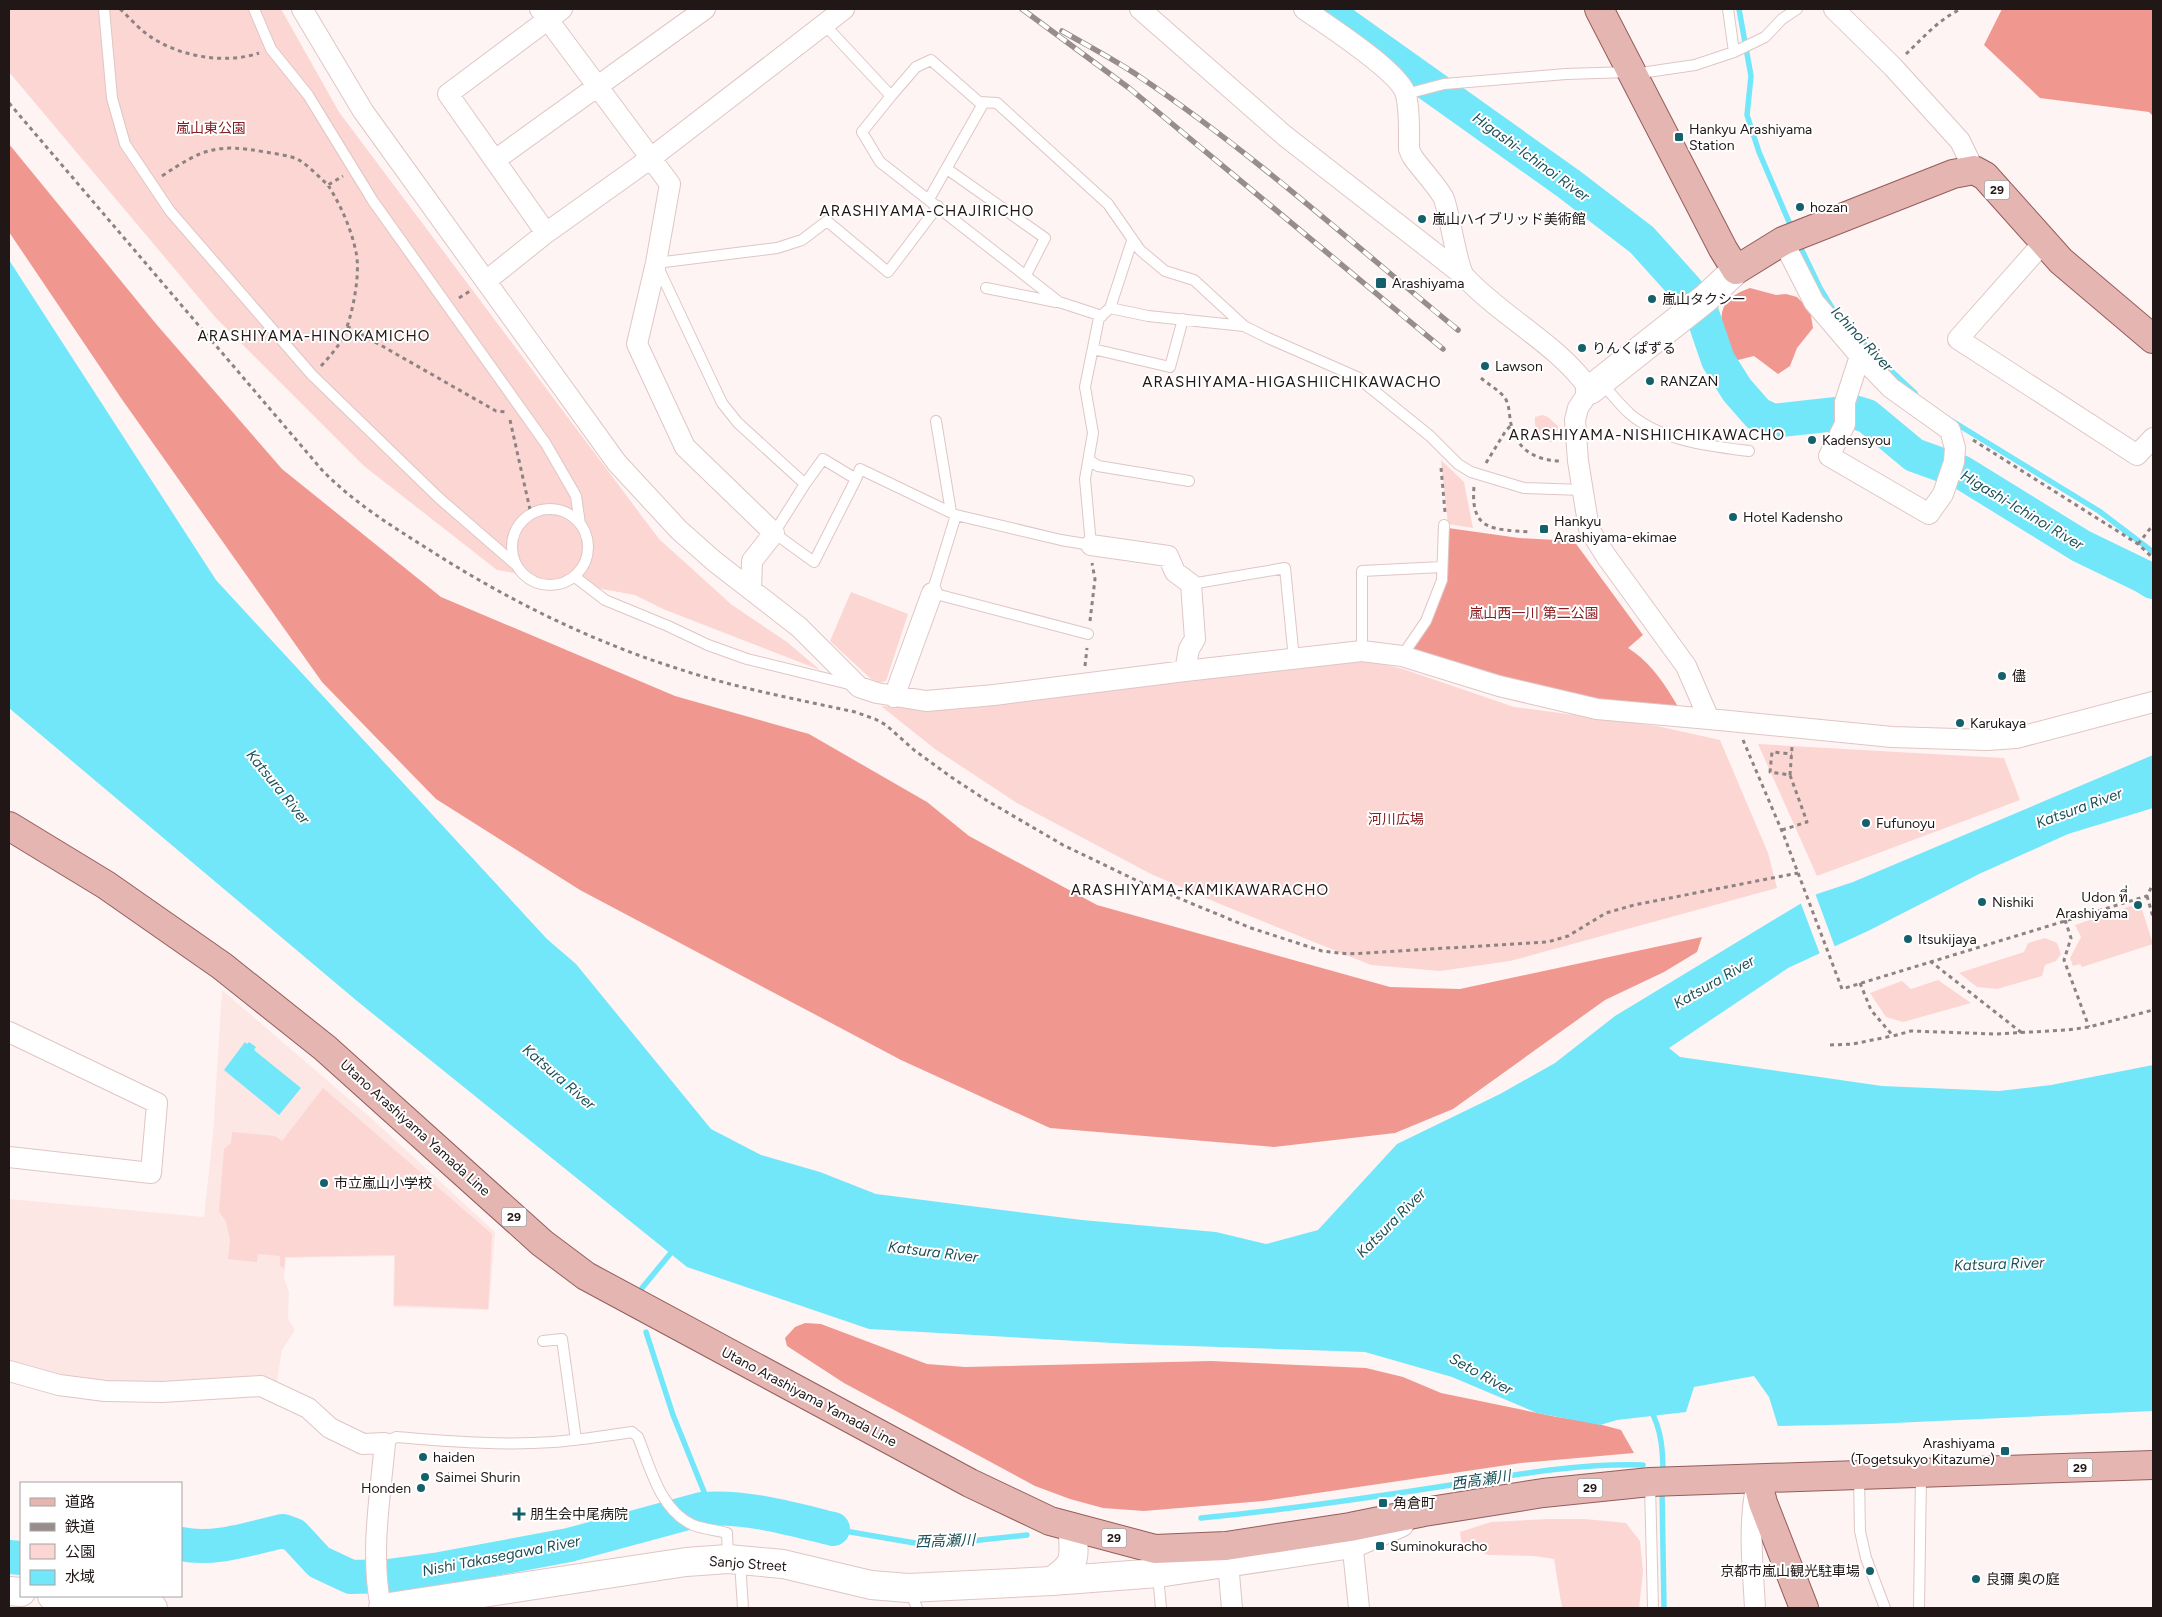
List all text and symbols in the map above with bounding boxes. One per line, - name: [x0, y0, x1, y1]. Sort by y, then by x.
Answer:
- water label: Higashi-Ichinoi River: [1469, 109, 1594, 206]
- park label: 嵐山東公園: [176, 120, 246, 137]
- place label: Hankyu Arashiyama Station: [1689, 121, 1812, 154]
- marker: Hankyu Arashiyama Station: [1673, 131, 1685, 143]
- road number: 29: [1984, 180, 2010, 200]
- place label: hozan: [1810, 199, 1848, 216]
- marker: hozan: [1794, 201, 1806, 213]
- district label: ARASHIYAMA-CHAJIRICHO: [820, 202, 1034, 220]
- place label: 嵐山ハイブリッド美術館: [1432, 211, 1586, 228]
- marker: 嵐山ハイブリッド美術館: [1416, 213, 1428, 225]
- place label: Arashiyama: [1392, 275, 1464, 292]
- marker: Arashiyama: [1374, 276, 1388, 290]
- place label: 嵐山タクシー: [1662, 291, 1746, 308]
- marker: 嵐山タクシー: [1646, 293, 1658, 305]
- water label: Ichinoi River: [1827, 303, 1897, 376]
- district label: ARASHIYAMA-HINOKAMICHO: [198, 327, 430, 345]
- place label: りんくぱずる: [1592, 340, 1676, 357]
- marker: りんくぱずる: [1576, 342, 1588, 354]
- place label: Lawson: [1495, 358, 1543, 375]
- marker: Lawson: [1479, 360, 1491, 372]
- district label: ARASHIYAMA-HIGASHIICHIKAWACHO: [1142, 373, 1442, 391]
- place label: RANZAN: [1660, 373, 1718, 390]
- marker: RANZAN: [1644, 375, 1656, 387]
- district label: ARASHIYAMA-NISHIICHIKAWACHO: [1509, 426, 1785, 444]
- place label: Kadensyou: [1822, 432, 1891, 449]
- marker: Kadensyou: [1806, 434, 1818, 446]
- water label: Higashi-Ichinoi River: [1957, 466, 2087, 554]
- place label: Hotel Kadensho: [1743, 509, 1843, 526]
- marker: Hotel Kadensho: [1727, 511, 1739, 523]
- place label: Hankyu Arashiyama-ekimae: [1554, 513, 1677, 546]
- marker: Hankyu Arashiyama-ekimae: [1538, 523, 1550, 535]
- park label: 嵐山西一川 第二公園: [1469, 605, 1599, 622]
- place label: 儘: [2012, 668, 2026, 685]
- marker: 儘: [1996, 670, 2008, 682]
- place label: Karukaya: [1970, 715, 2026, 732]
- marker: Karukaya: [1954, 717, 1966, 729]
- water label: Katsura River: [243, 746, 314, 829]
- water label: Katsura River: [2033, 784, 2125, 832]
- park label: 河川広場: [1368, 811, 1424, 828]
- place label: Fufunoyu: [1876, 815, 1935, 832]
- marker: Fufunoyu: [1860, 817, 1872, 829]
- district label: ARASHIYAMA-KAMIKAWARACHO: [1071, 881, 1329, 899]
- place label: Udon ที่ Arashiyama: [2056, 885, 2128, 922]
- place label: Nishiki: [1992, 894, 2034, 911]
- marker: Nishiki: [1976, 896, 1988, 908]
- marker: Udon ที่ Arashiyama: [2132, 899, 2144, 911]
- place label: Itsukijaya: [1918, 931, 1977, 948]
- marker: Itsukijaya: [1902, 933, 1914, 945]
- water label: Katsura River: [1670, 951, 1758, 1012]
- water label: Katsura River: [519, 1041, 600, 1114]
- street label: Utano Arashiyama Yamada Line: [336, 1056, 494, 1200]
- place label: 市立嵐山小学校: [334, 1175, 432, 1192]
- marker: 市立嵐山小学校: [318, 1177, 330, 1189]
- water label: Katsura River: [1353, 1184, 1430, 1261]
- road number: 29: [502, 1208, 526, 1226]
- water label: Katsura River: [887, 1238, 980, 1267]
- water label: Katsura River: [1953, 1253, 2045, 1275]
- street label: Utano Arashiyama Yamada Line: [718, 1343, 900, 1451]
- water label: Seto River: [1446, 1349, 1517, 1399]
- place label: Arashiyama (Togetsukyo Kitazume): [1851, 1435, 1995, 1468]
- marker: Arashiyama (Togetsukyo Kitazume): [1999, 1445, 2011, 1457]
- place label: haiden: [433, 1449, 475, 1466]
- marker: haiden: [417, 1451, 429, 1463]
- road number: 29: [2068, 1459, 2092, 1478]
- water label: 西高瀬川: [1450, 1467, 1514, 1493]
- place label: Saimei Shurin: [435, 1469, 520, 1486]
- marker: Saimei Shurin: [419, 1471, 431, 1483]
- road number: 29: [1578, 1479, 1602, 1498]
- place label: Honden: [361, 1480, 411, 1497]
- legend: [20, 1482, 182, 1597]
- marker: Honden: [415, 1482, 427, 1494]
- text: 道路: [65, 1493, 95, 1511]
- place label: 角倉町: [1393, 1495, 1435, 1512]
- marker: 角倉町: [1377, 1497, 1389, 1509]
- place label: 朋生会中尾病院: [530, 1506, 628, 1523]
- marker: 朋生会中尾病院: [512, 1507, 526, 1521]
- text: 鉄道: [65, 1518, 95, 1536]
- road number: 29: [1102, 1529, 1126, 1548]
- water label: 西高瀬川: [915, 1531, 977, 1551]
- water label: Nishi Takasegawa River: [420, 1532, 582, 1580]
- place label: Suminokuracho: [1390, 1538, 1487, 1555]
- marker: Suminokuracho: [1374, 1540, 1386, 1552]
- text: 公園: [65, 1543, 95, 1561]
- street label: Sanjo Street: [708, 1553, 788, 1575]
- place label: 京都市嵐山観光駐車場: [1720, 1563, 1860, 1580]
- marker: 京都市嵐山観光駐車場: [1864, 1565, 1876, 1577]
- text: 水域: [65, 1568, 95, 1586]
- place label: 良彌 奥の庭: [1986, 1571, 2059, 1588]
- marker: 良彌 奥の庭: [1970, 1573, 1982, 1585]

